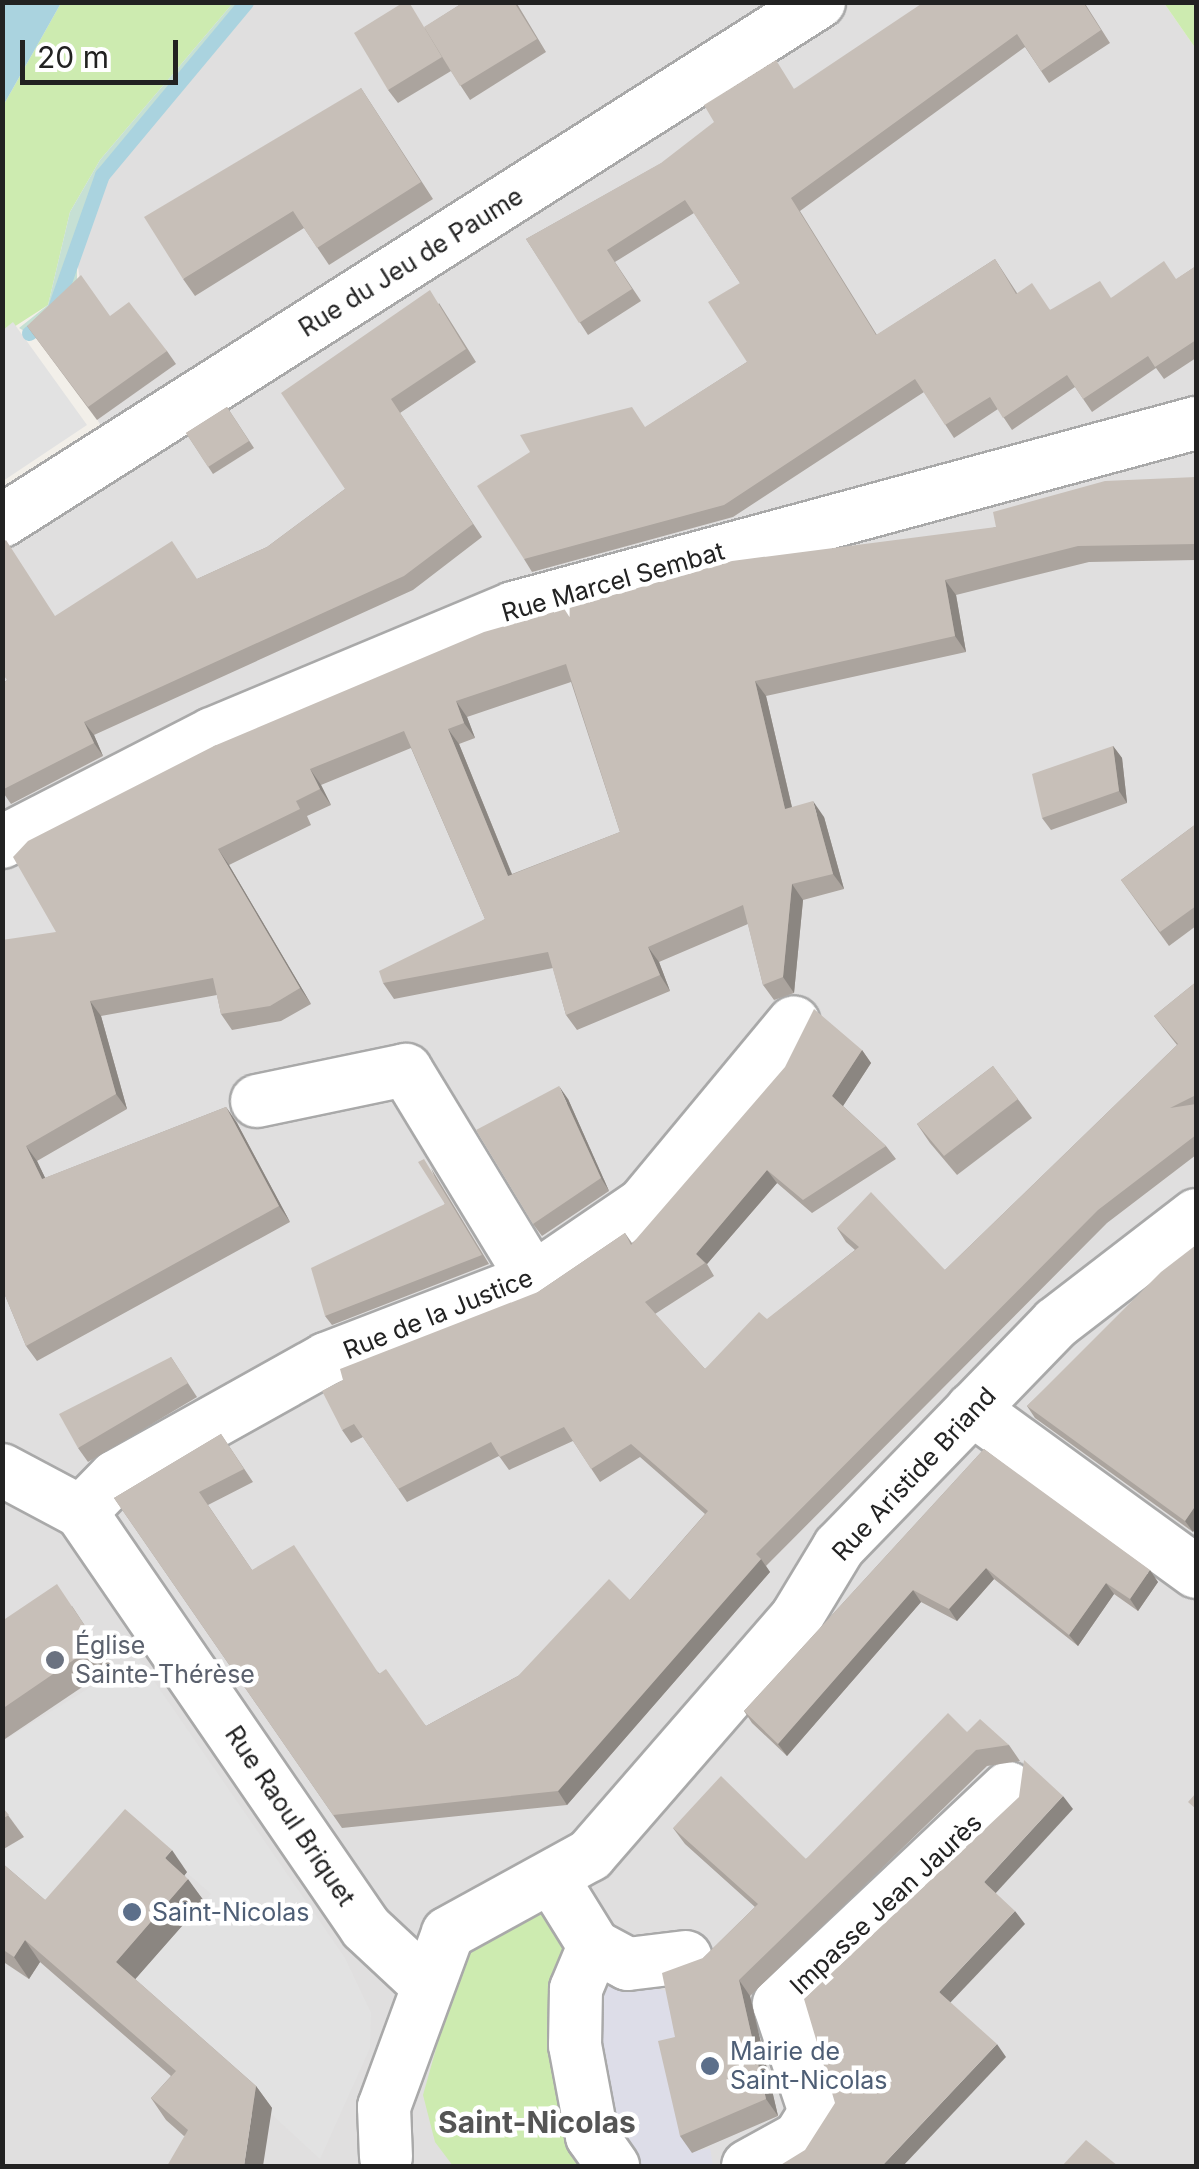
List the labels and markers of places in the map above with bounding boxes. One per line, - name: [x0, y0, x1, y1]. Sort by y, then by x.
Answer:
- place label: Église Sainte-Thérèse: [75, 1631, 255, 1690]
- marker: Église Sainte-Thérèse: [44, 1649, 66, 1671]
- place label: Saint-Nicolas: [152, 1897, 310, 1927]
- marker: Saint-Nicolas: [121, 1901, 143, 1923]
- place label: Mairie de Saint-Nicolas: [730, 2037, 888, 2096]
- marker: Mairie de Saint-Nicolas: [699, 2055, 721, 2077]

